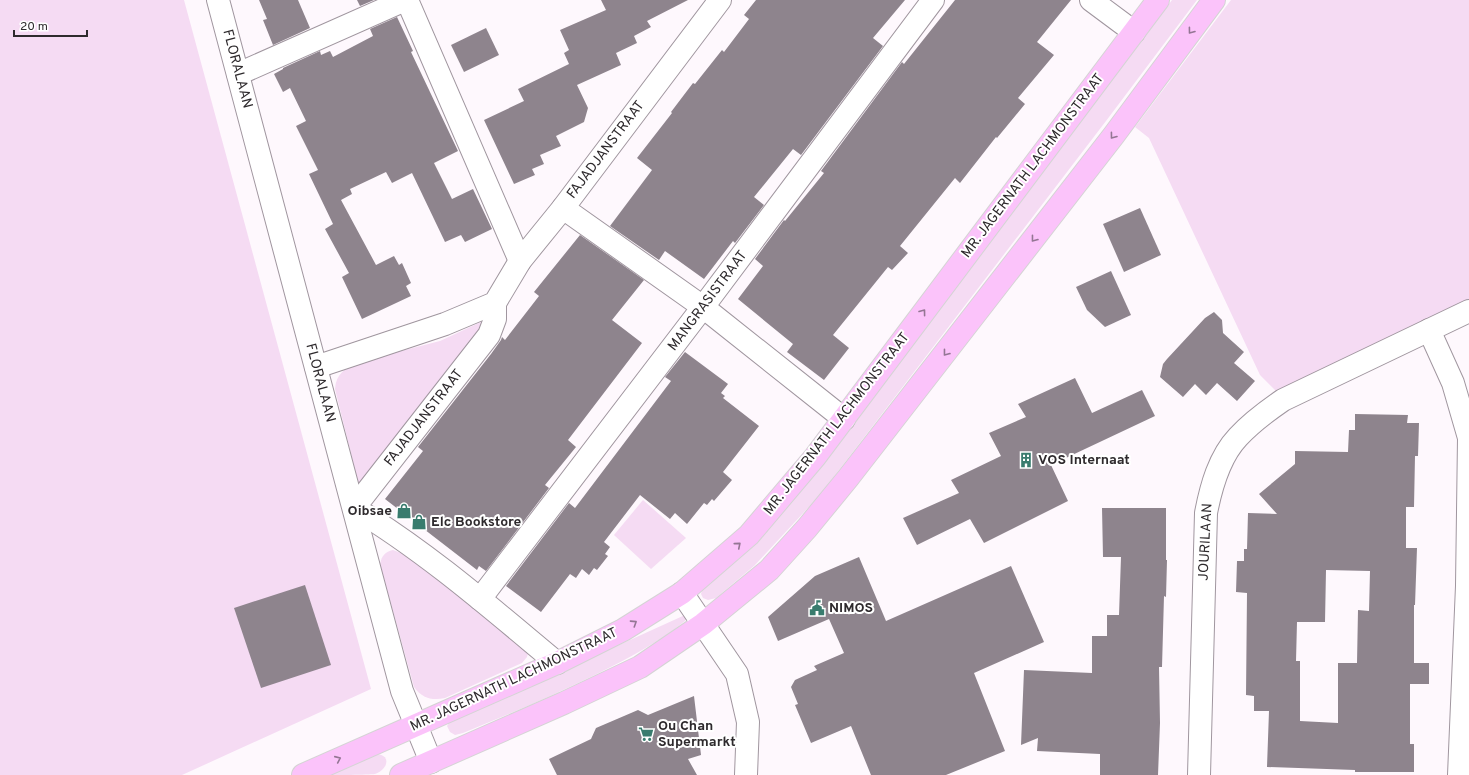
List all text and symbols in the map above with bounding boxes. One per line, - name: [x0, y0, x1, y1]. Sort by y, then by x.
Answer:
- scale bar: [14, 12, 87, 38]
- text: 20 m: [20, 19, 48, 35]
- one-way arrow: [1189, 27, 1196, 34]
- street label: FLORALAAN: [218, 28, 256, 110]
- street label: MR. JAGERNATH LACHMONSTRAAT: [958, 70, 1108, 262]
- street label: FAJADJANSTRAAT: [564, 98, 648, 202]
- one-way arrow: [1111, 131, 1118, 138]
- one-way arrow: [1032, 234, 1039, 241]
- street label: MANGRASISTRAAT: [665, 248, 751, 354]
- one-way arrow: [919, 310, 926, 317]
- street label: MR. JAGERNATH LACHMONSTRAAT: [761, 330, 913, 518]
- street label: FLORALAAN: [301, 342, 339, 424]
- one-way arrow: [944, 348, 951, 355]
- street label: FAJADJANSTRAAT: [381, 366, 467, 470]
- building icon: VOS Internaat: [1017, 451, 1035, 469]
- place label: VOS Internaat: [1038, 452, 1130, 469]
- shop icon: Oibsae: [395, 502, 413, 520]
- place label: Oibsae: [348, 503, 392, 520]
- street label: JOURILAAN: [1195, 503, 1217, 581]
- shop icon: Elc Bookstore: [410, 513, 428, 531]
- place label: Elc Bookstore: [431, 514, 521, 531]
- one-way arrow: [733, 542, 741, 550]
- public building icon: NIMOS: [808, 599, 826, 617]
- place label: NIMOS: [829, 600, 873, 617]
- one-way arrow: [630, 621, 637, 628]
- street label: MR. JAGERNATH LACHMONSTRAAT: [408, 624, 620, 736]
- place label: Ou Chan Supermarkt: [658, 718, 736, 751]
- supermarket icon: Ou Chan Supermarkt: [637, 725, 655, 743]
- one-way arrow: [334, 756, 342, 764]

